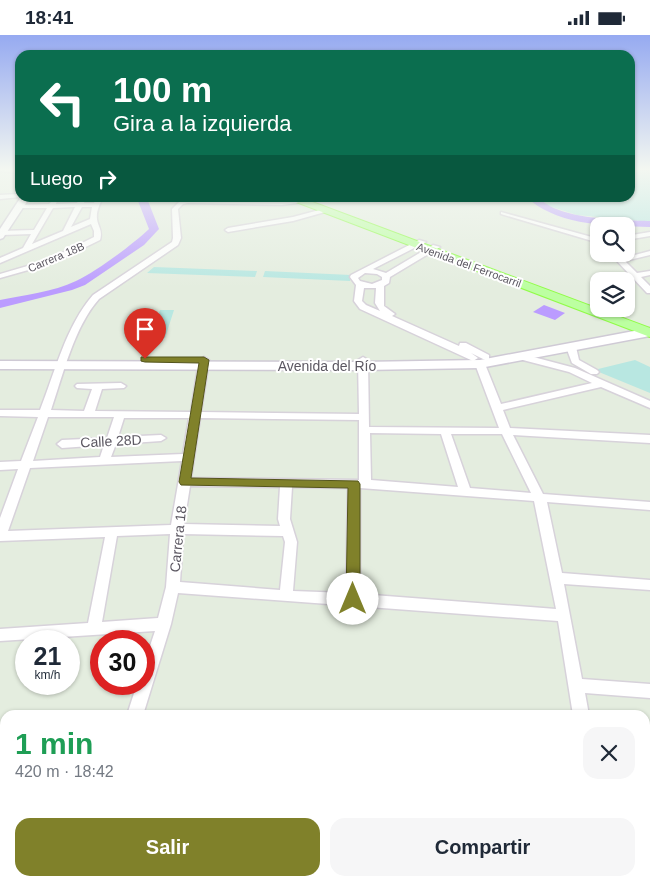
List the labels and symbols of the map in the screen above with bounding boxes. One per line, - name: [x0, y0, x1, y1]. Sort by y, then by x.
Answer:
- street label: Carrera 18B: [26, 240, 86, 274]
- street label: Avenida del Ferrocarril: [415, 240, 523, 290]
- pin: [124, 308, 166, 359]
- street label: Avenida del Río: [278, 358, 377, 374]
- street label: Calle 28D: [80, 431, 142, 451]
- street label: Carrera 18: [167, 505, 189, 573]
- position arrow: [326, 572, 378, 624]
- speed limit sign: 30: [90, 630, 155, 695]

